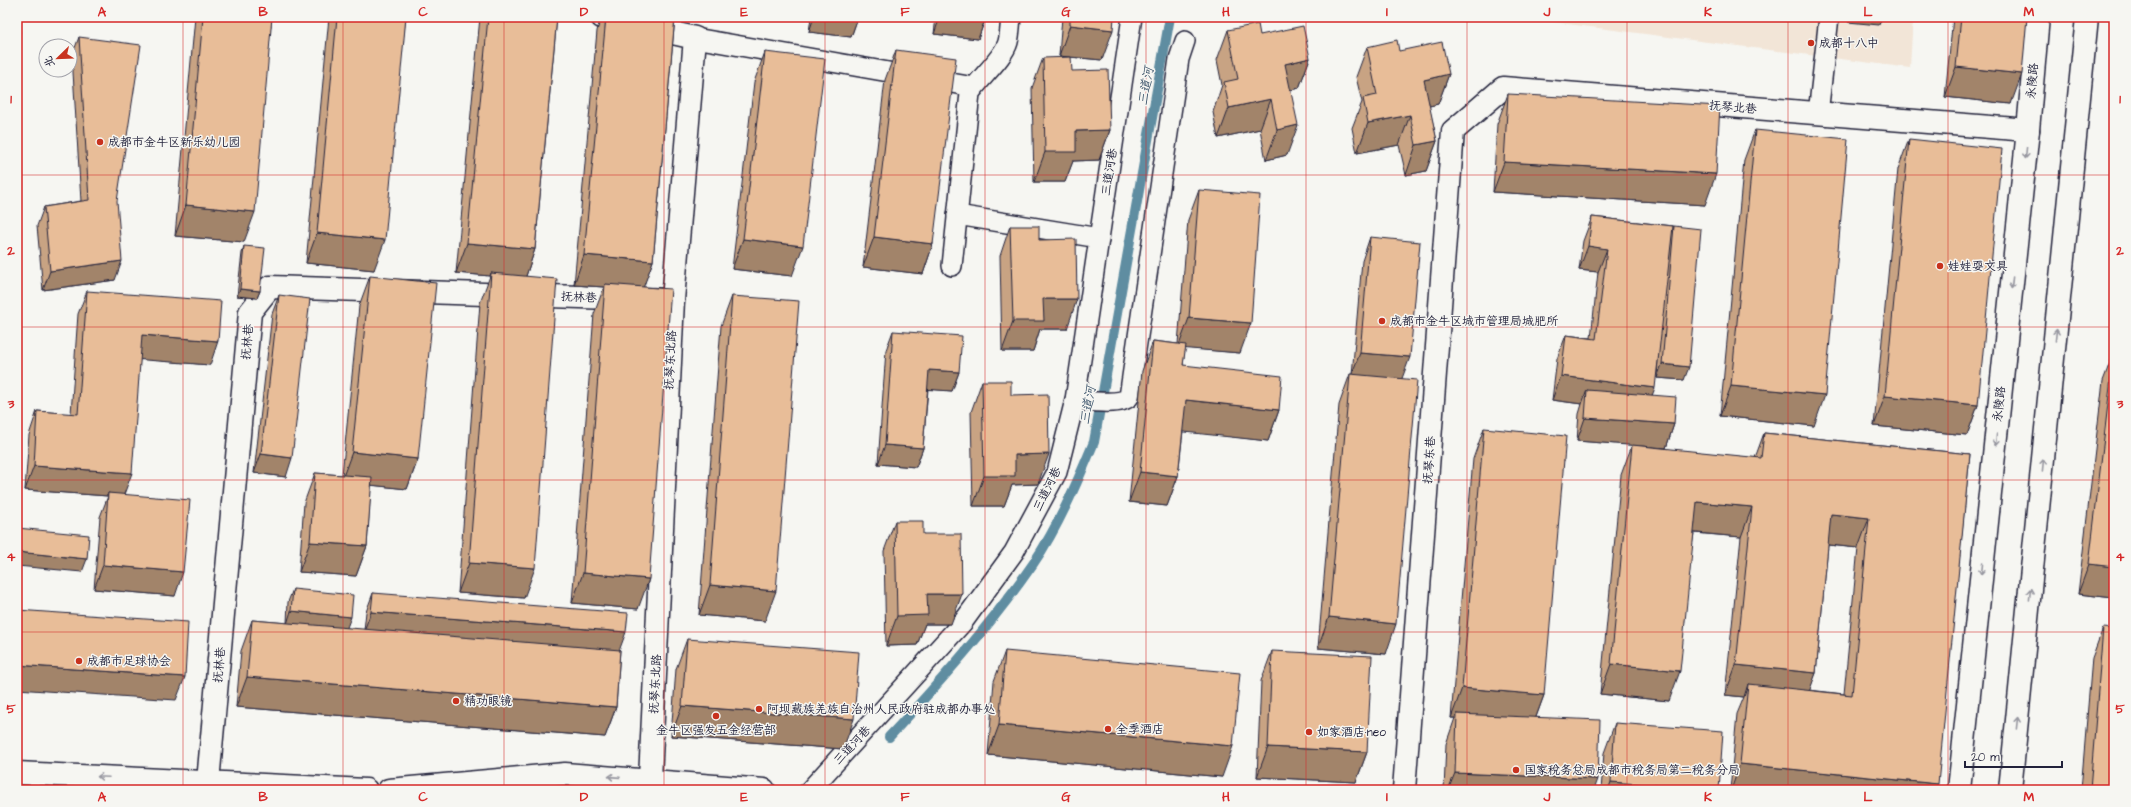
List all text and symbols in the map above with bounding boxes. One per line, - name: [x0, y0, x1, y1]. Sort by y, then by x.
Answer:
- text: A: [98, 3, 107, 21]
- text: B: [258, 3, 268, 21]
- text: C: [418, 3, 428, 21]
- text: D: [580, 3, 589, 21]
- text: E: [740, 3, 748, 21]
- text: F: [900, 3, 910, 21]
- text: G: [1061, 3, 1071, 21]
- text: H: [1222, 3, 1230, 21]
- text: I: [1386, 3, 1388, 21]
- text: J: [1543, 3, 1551, 21]
- text: K: [1704, 3, 1712, 21]
- text: L: [1863, 3, 1873, 21]
- text: M: [2024, 3, 2035, 21]
- place label: 成都十八中: [1819, 35, 1879, 52]
- north arrow: [38, 38, 78, 78]
- marker: 成都十八中: [1806, 38, 1816, 48]
- text: 北: [40, 54, 58, 70]
- street label: 永陵路: [2022, 62, 2043, 100]
- water label: 三道河: [1134, 63, 1159, 107]
- text: 1: [10, 90, 12, 108]
- text: 1: [2119, 90, 2121, 108]
- street label: 抚琴北巷: [1708, 97, 1758, 118]
- place label: 成都市金牛区新乐幼儿园: [108, 134, 240, 151]
- marker: 成都市金牛区新乐幼儿园: [95, 137, 105, 147]
- street label: 三道河巷: [1098, 147, 1121, 197]
- one-way arrow: [2022, 147, 2029, 160]
- text: 2: [6, 242, 15, 260]
- text: 2: [2115, 242, 2124, 260]
- place label: 娃娃耍文具: [1948, 258, 2008, 275]
- marker: 娃娃耍文具: [1935, 261, 1945, 271]
- one-way arrow: [2008, 276, 2016, 289]
- street label: 抚林巷: [561, 288, 597, 307]
- place label: 成都市金牛区城市管理局城肥所: [1390, 313, 1559, 330]
- marker: 成都市金牛区城市管理局城肥所: [1377, 316, 1387, 326]
- street label: 抚林巷: [237, 323, 258, 361]
- one-way arrow: [2052, 329, 2059, 342]
- street label: 抚琴东北路: [660, 330, 681, 390]
- water label: 三道河: [1076, 382, 1101, 426]
- street label: 永陵路: [1989, 385, 2010, 423]
- text: 3: [7, 395, 15, 413]
- text: 3: [2116, 395, 2124, 413]
- one-way arrow: [1992, 433, 1999, 446]
- street label: 抚琴东巷: [1419, 435, 1440, 485]
- one-way arrow: [2039, 459, 2047, 472]
- street label: 三道河巷: [1029, 464, 1066, 515]
- text: 4: [7, 548, 16, 566]
- text: 4: [2116, 548, 2125, 566]
- one-way arrow: [1978, 562, 1986, 575]
- one-way arrow: [2026, 588, 2034, 601]
- street label: 抚林巷: [209, 646, 230, 684]
- place label: 成都市足球协会: [87, 653, 171, 670]
- street label: 抚琴东北路: [645, 654, 666, 714]
- marker: 成都市足球协会: [74, 656, 84, 666]
- place label: 精功眼镜: [464, 693, 512, 710]
- marker: 精功眼镜: [451, 696, 461, 706]
- text: 5: [6, 700, 16, 718]
- text: 5: [2115, 700, 2125, 718]
- place label: 阿坝藏族羌族自治州人民政府驻成都办事处: [767, 701, 995, 718]
- marker: 阿坝藏族羌族自治州人民政府驻成都办事处: [754, 704, 764, 714]
- marker: 金牛区强发五金经营部: [711, 711, 721, 721]
- one-way arrow: [2014, 717, 2021, 730]
- place label: 全季酒店: [1116, 721, 1164, 738]
- place label: 金牛区强发五金经营部: [656, 722, 776, 739]
- street label: 三道河巷: [830, 722, 875, 769]
- marker: 全季酒店: [1103, 724, 1113, 734]
- place label: 如家酒店·neo: [1317, 724, 1386, 741]
- marker: 如家酒店·neo: [1304, 727, 1314, 737]
- scale bar: [1965, 743, 2062, 769]
- text: 20 m: [1971, 749, 2000, 766]
- place label: 国家税务总局成都市税务局第二税务分局: [1524, 762, 1740, 779]
- marker: 国家税务总局成都市税务局第二税务分局: [1511, 765, 1521, 775]
- one-way arrow: [97, 773, 110, 781]
- one-way arrow: [608, 774, 621, 781]
- text: A: [98, 788, 107, 806]
- text: B: [258, 788, 268, 806]
- text: C: [418, 788, 428, 806]
- text: D: [580, 788, 589, 806]
- text: E: [740, 788, 748, 806]
- text: F: [900, 788, 910, 806]
- text: G: [1061, 788, 1071, 806]
- text: H: [1222, 788, 1230, 806]
- text: I: [1386, 788, 1388, 806]
- text: J: [1543, 788, 1551, 806]
- text: K: [1704, 788, 1712, 806]
- text: L: [1863, 788, 1873, 806]
- text: M: [2024, 788, 2035, 806]

